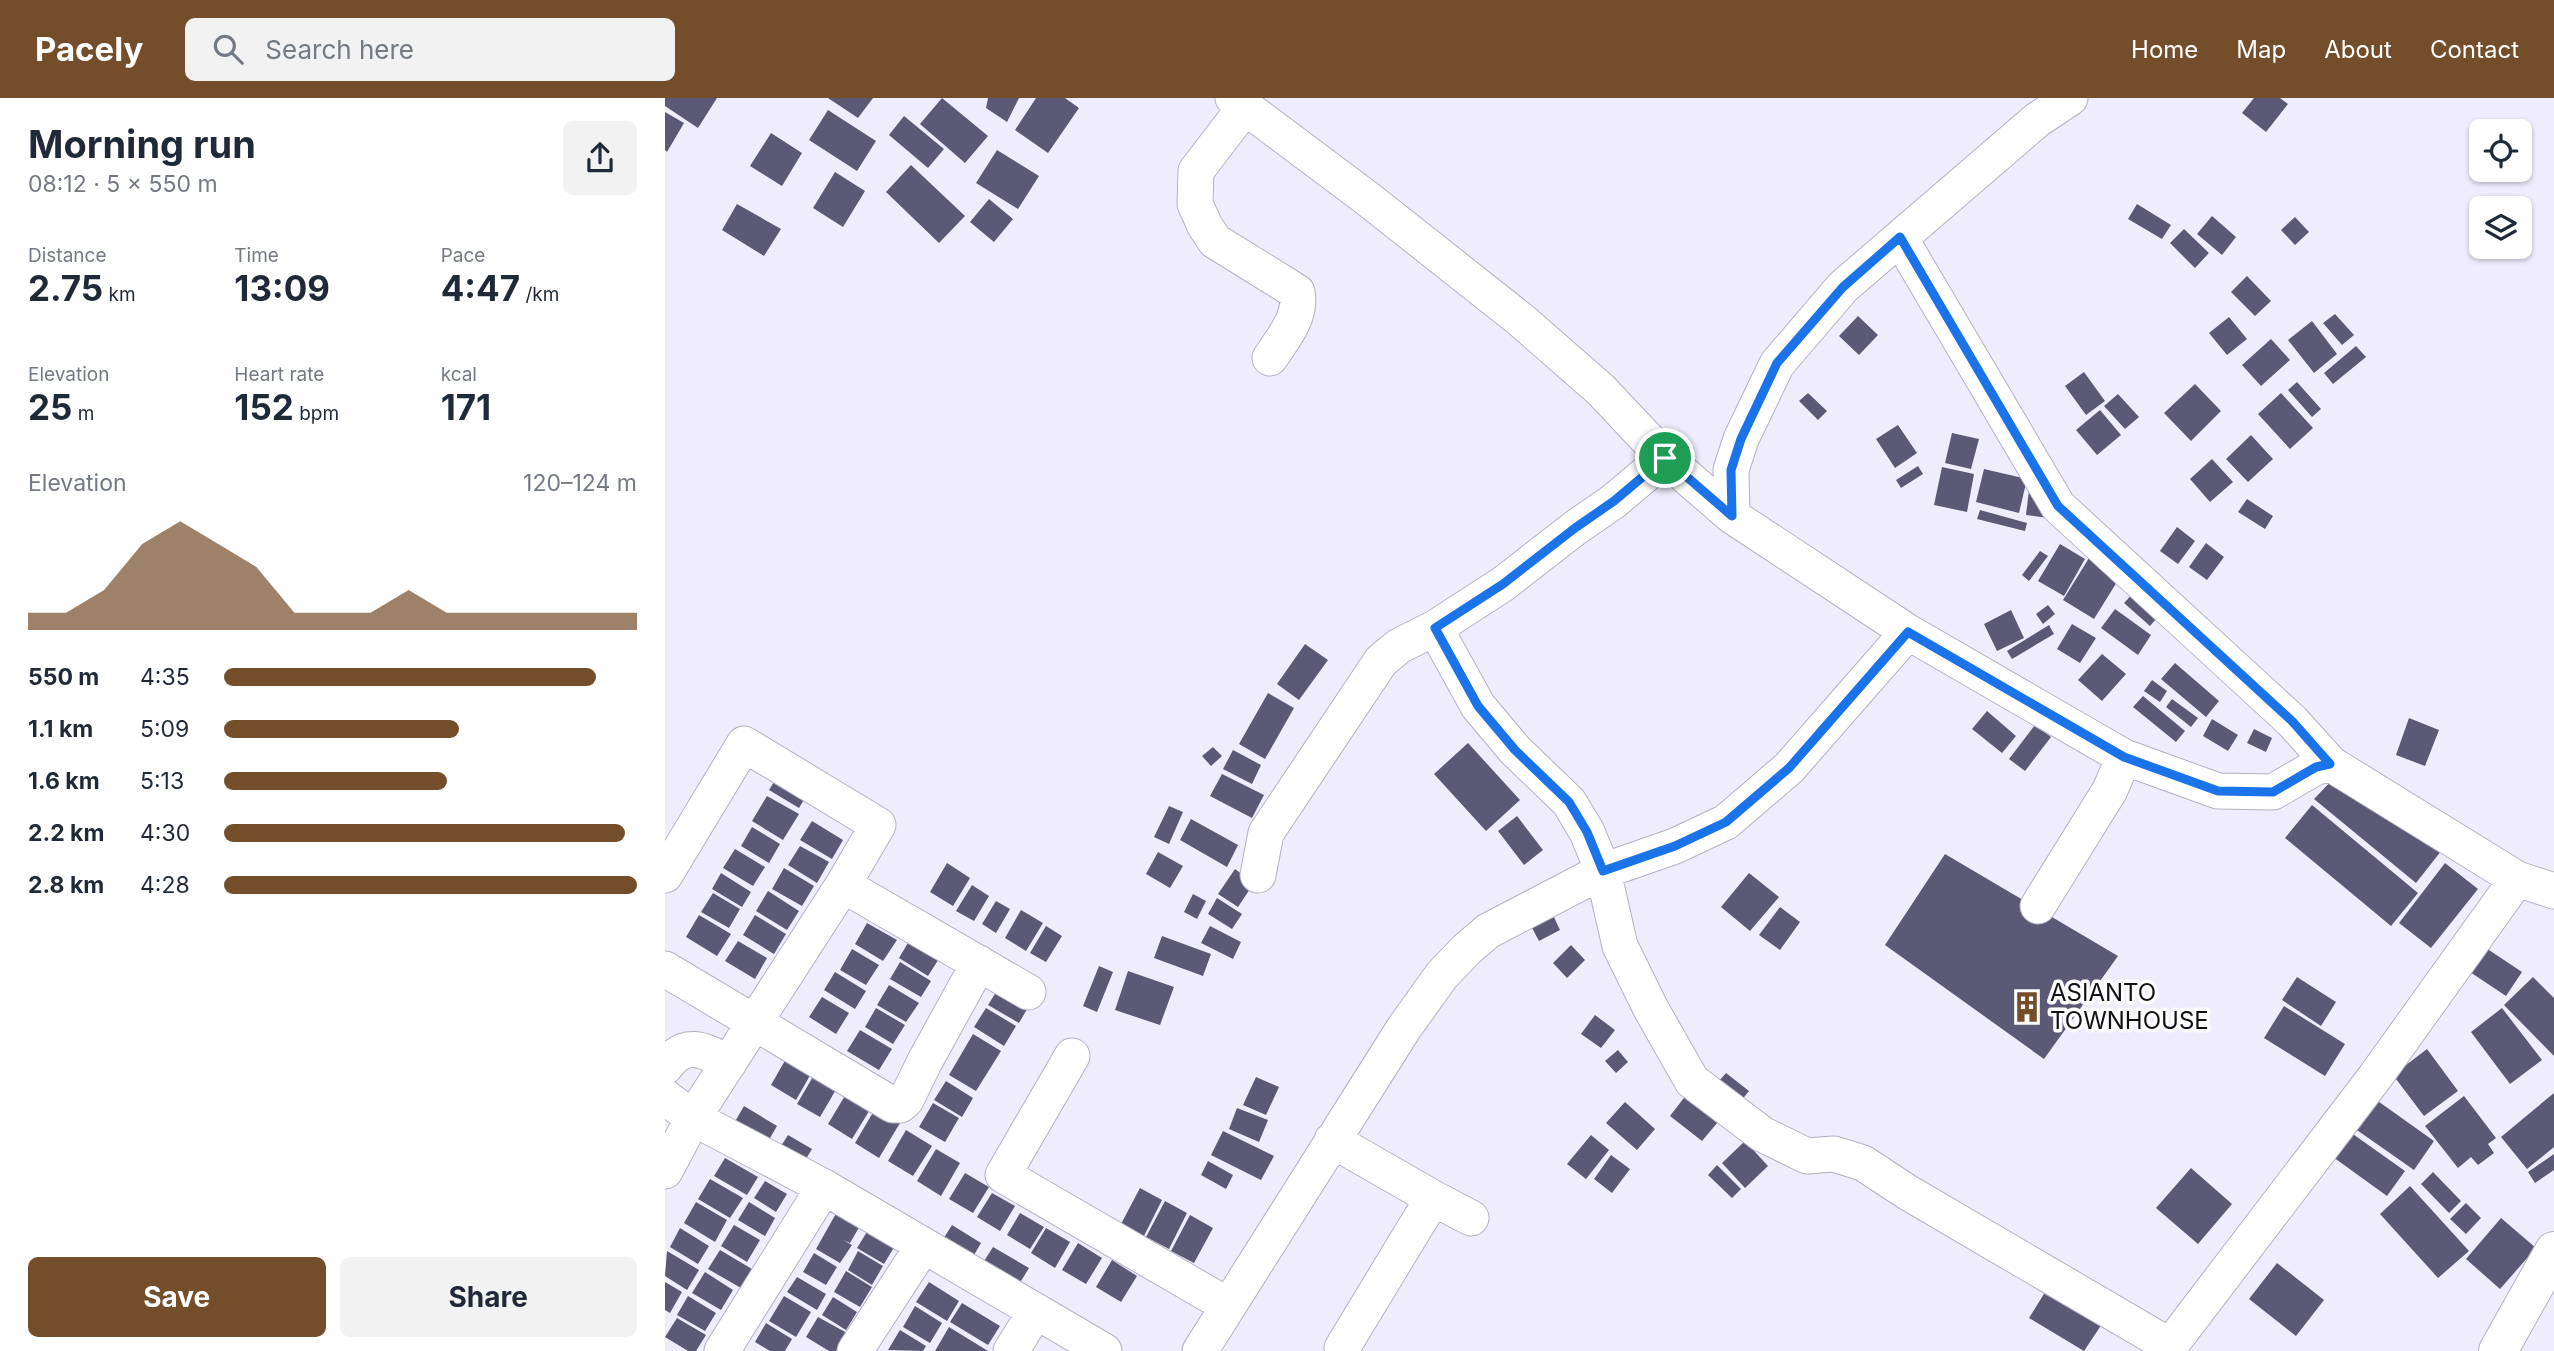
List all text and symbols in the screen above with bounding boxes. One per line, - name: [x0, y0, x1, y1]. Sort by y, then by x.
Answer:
- search box: [185, 18, 675, 81]
- text: Pacely: [35, 29, 143, 69]
- icon: search: [209, 30, 247, 68]
- text: Search here: [265, 34, 414, 65]
- text: Home: [2131, 35, 2198, 64]
- text: Map: [2236, 35, 2286, 64]
- text: About: [2324, 35, 2392, 64]
- text: Contact: [2430, 35, 2519, 64]
- map controls: [2469, 119, 2532, 259]
- button: locate: [2469, 119, 2532, 182]
- text: Morning run: [28, 121, 256, 167]
- button: share: [563, 121, 637, 195]
- text: 08:12 · 5 × 550 m: [28, 170, 218, 198]
- button: layers: [2469, 196, 2532, 259]
- text: Distance: [28, 244, 106, 267]
- text: Time: [234, 244, 279, 267]
- text: Pace: [441, 244, 485, 267]
- text: 2.75: [28, 267, 103, 309]
- text: 13:09: [234, 267, 330, 309]
- text: 4:47: [441, 267, 520, 309]
- text: km: [103, 283, 136, 306]
- text: /km: [520, 283, 559, 306]
- text: Elevation: [28, 363, 109, 386]
- text: Heart rate: [234, 363, 324, 386]
- text: kcal: [441, 363, 477, 386]
- text: 25: [28, 386, 72, 428]
- text: 152: [234, 386, 294, 428]
- text: 171: [441, 386, 491, 428]
- text: m: [72, 402, 94, 425]
- text: bpm: [294, 402, 339, 425]
- pin: [1635, 428, 1695, 488]
- icon: arrive: [1646, 439, 1684, 477]
- text: Elevation: [28, 469, 127, 497]
- text: 120–124 m: [523, 469, 637, 497]
- text: 550 m: [28, 663, 99, 691]
- text: 4:35: [140, 663, 190, 691]
- text: 1.1 km: [28, 715, 93, 743]
- text: 5:09: [140, 715, 189, 743]
- text: 1.6 km: [28, 767, 100, 795]
- text: 5:13: [140, 767, 184, 795]
- text: 2.2 km: [28, 819, 104, 847]
- text: 4:30: [140, 819, 190, 847]
- text: 2.8 km: [28, 871, 104, 899]
- text: 4:28: [140, 871, 190, 899]
- place label: ASIANTO TOWNHOUSE: [2050, 978, 2209, 1035]
- building icon: ASIANTO TOWNHOUSE: [2010, 990, 2044, 1024]
- button: Save: [28, 1257, 326, 1337]
- button: Share: [340, 1257, 637, 1337]

